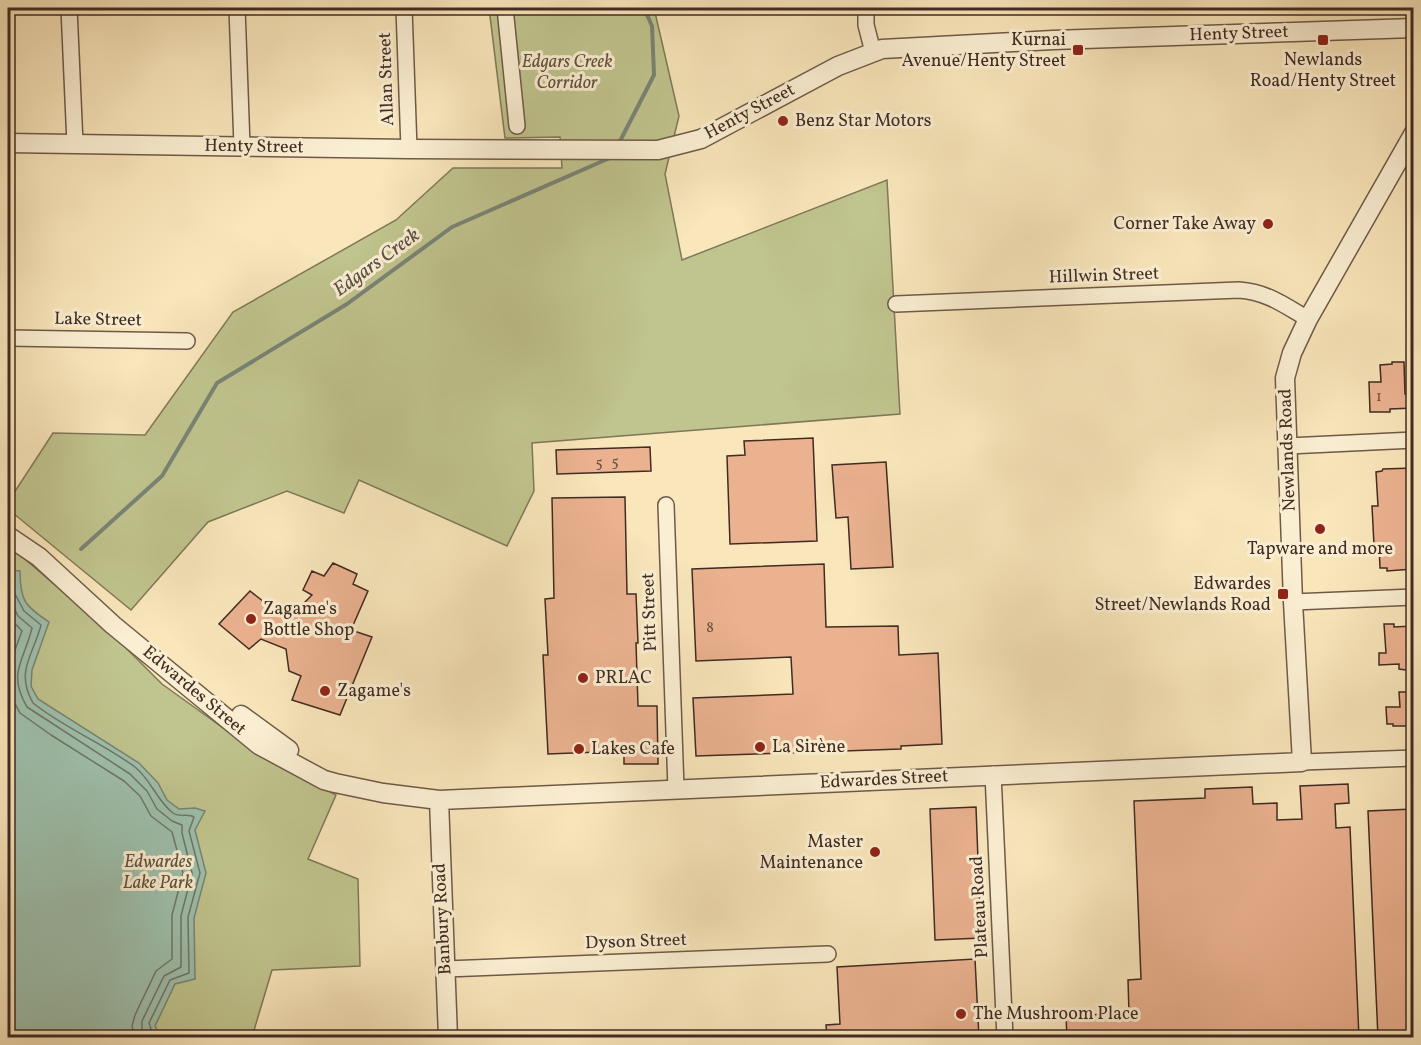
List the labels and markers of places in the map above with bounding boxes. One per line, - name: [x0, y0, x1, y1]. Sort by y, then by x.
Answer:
- place label: Kurnai Avenue/Henty Street: [901, 28, 1066, 74]
- marker: Newlands Road/Henty Street: [1316, 33, 1330, 47]
- marker: Kurnai Avenue/Henty Street: [1071, 43, 1085, 57]
- place label: Newlands Road/Henty Street: [1250, 48, 1396, 94]
- place label: Benz Star Motors: [795, 109, 931, 134]
- marker: Benz Star Motors: [776, 114, 790, 128]
- place label: Corner Take Away: [1113, 212, 1256, 237]
- marker: Corner Take Away: [1261, 217, 1275, 231]
- marker: Tapware and more: [1313, 522, 1327, 536]
- place label: Tapware and more: [1247, 537, 1393, 562]
- place label: Edwardes Street/Newlands Road: [1094, 572, 1271, 618]
- marker: Edwardes Street/Newlands Road: [1276, 587, 1290, 601]
- place label: Zagame's Bottle Shop: [263, 597, 354, 643]
- marker: Zagame's Bottle Shop: [244, 612, 258, 626]
- place label: PRLAC: [595, 666, 652, 691]
- marker: PRLAC: [576, 671, 590, 685]
- place label: Zagame's: [337, 679, 411, 704]
- marker: Zagame's: [318, 684, 332, 698]
- place label: La Sirène: [772, 735, 845, 760]
- place label: Lakes Cafe: [591, 737, 675, 762]
- marker: La Sirène: [753, 740, 767, 754]
- marker: Lakes Cafe: [572, 742, 586, 756]
- place label: Master Maintenance: [759, 830, 863, 876]
- marker: Master Maintenance: [868, 845, 882, 859]
- place label: The Mushroom Place: [973, 1002, 1139, 1027]
- marker: The Mushroom Place: [954, 1007, 968, 1021]

